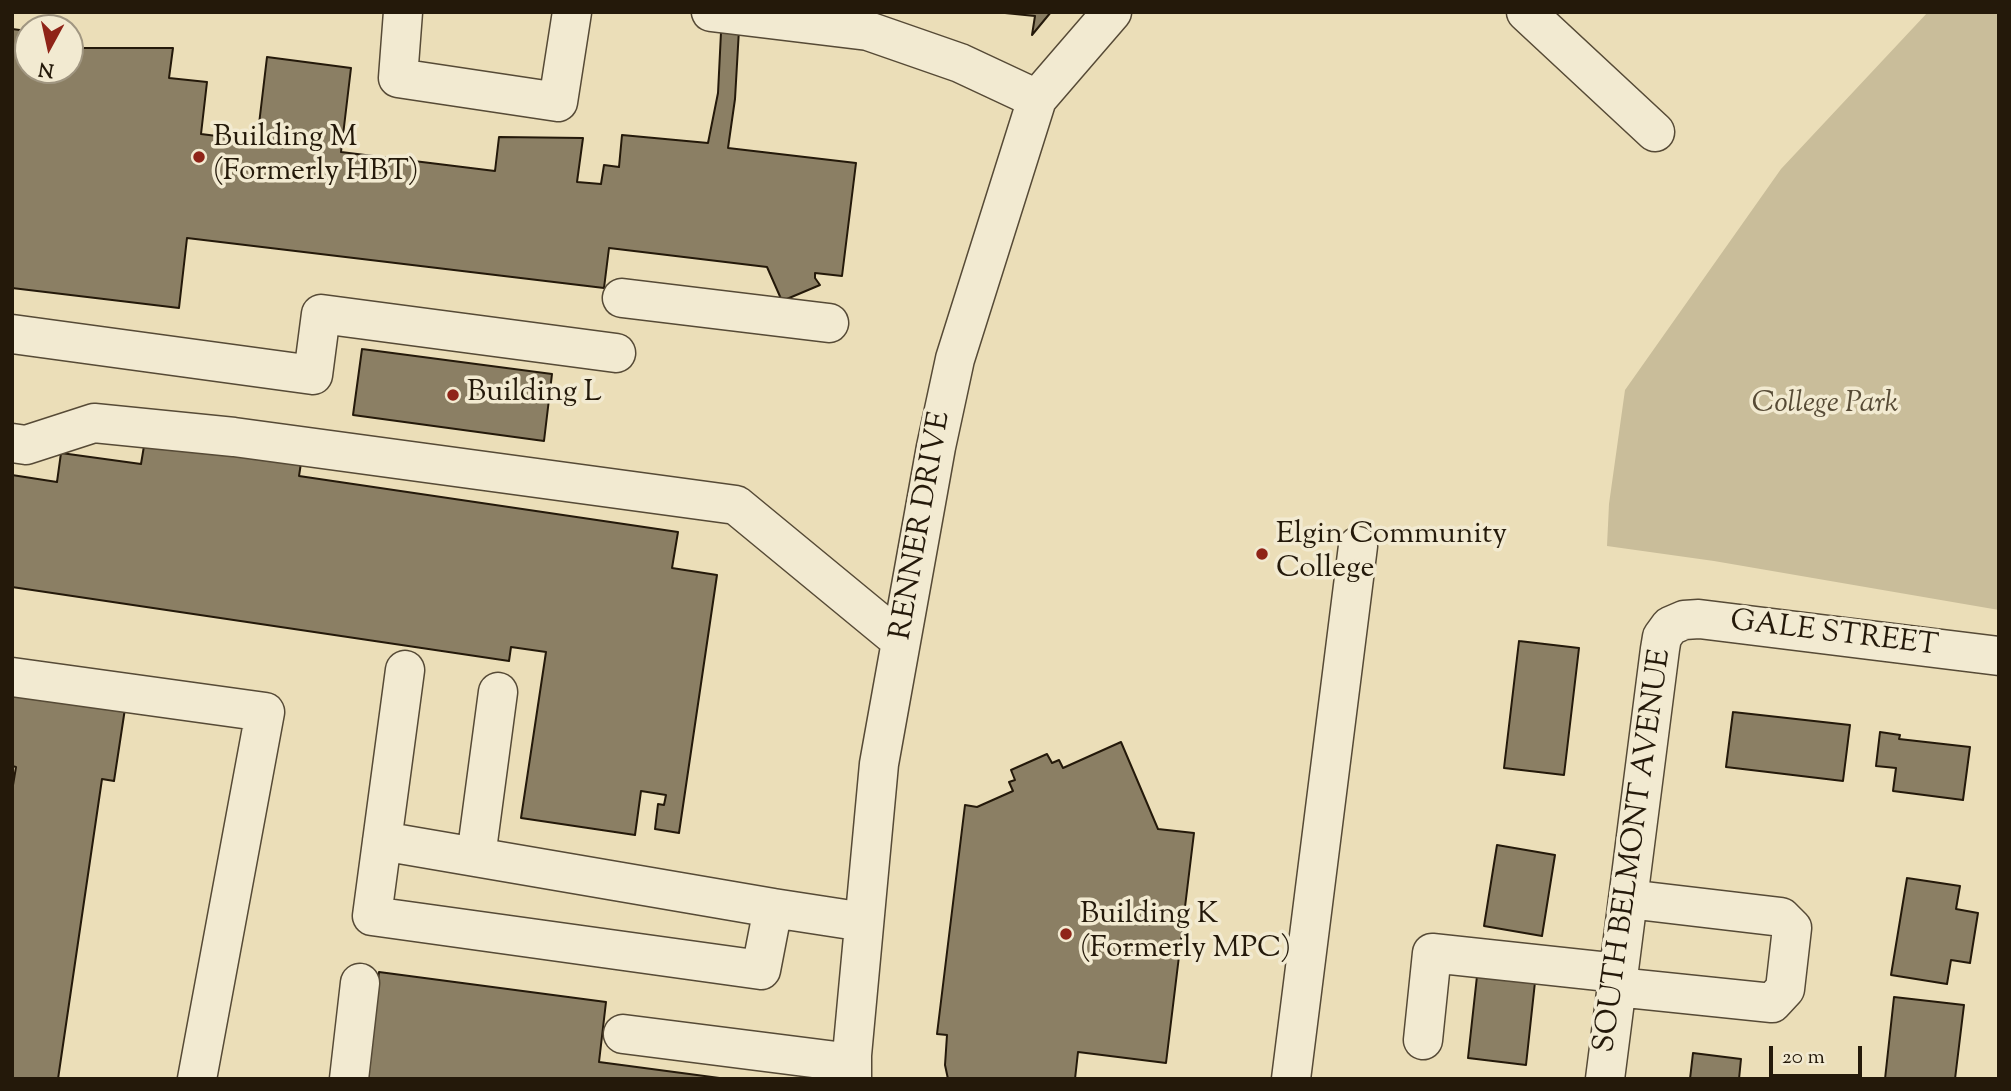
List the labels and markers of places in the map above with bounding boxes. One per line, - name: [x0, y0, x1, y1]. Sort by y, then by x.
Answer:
- place label: Building M (Formerly HBT): [213, 122, 419, 192]
- marker: Building M (Formerly HBT): [191, 149, 207, 165]
- place label: Building L: [467, 377, 602, 413]
- marker: Building L: [445, 387, 461, 403]
- place label: Elgin Community College: [1276, 519, 1507, 590]
- marker: Elgin Community College: [1254, 546, 1270, 562]
- place label: Building K (Formerly MPC): [1080, 899, 1291, 970]
- marker: Building K (Formerly MPC): [1058, 926, 1074, 942]

